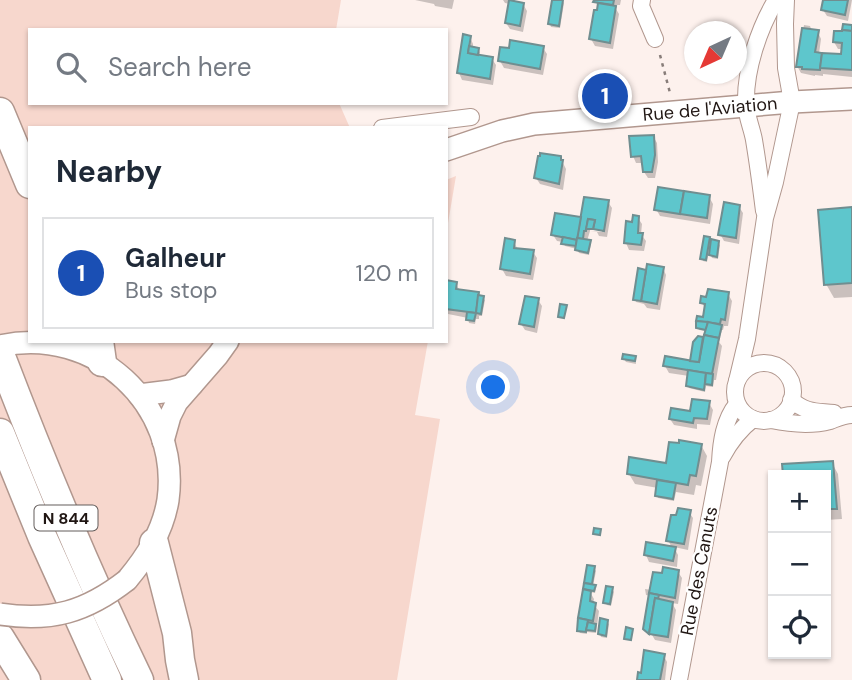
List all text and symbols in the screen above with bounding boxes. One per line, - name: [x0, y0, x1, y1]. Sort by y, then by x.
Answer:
- north arrow: [684, 21, 747, 84]
- search box: [28, 28, 448, 105]
- icon: search: [52, 48, 90, 86]
- text: Search here: [108, 50, 251, 84]
- pin: 1: [582, 70, 628, 122]
- street label: Rue de l'Aviation: [642, 91, 778, 127]
- text: Nearby: [56, 152, 162, 191]
- text: Galheur: [125, 241, 226, 275]
- text: 1: [77, 258, 85, 288]
- text: 120 m: [355, 258, 418, 288]
- text: Bus stop: [125, 275, 217, 305]
- your location: [476, 370, 510, 404]
- map controls: [768, 470, 831, 659]
- button: +: [768, 470, 831, 533]
- road number: N 844: [34, 505, 98, 530]
- street label: Rue des Canuts: [675, 505, 723, 637]
- button: −: [768, 533, 831, 596]
- button: locate: [768, 596, 831, 659]

